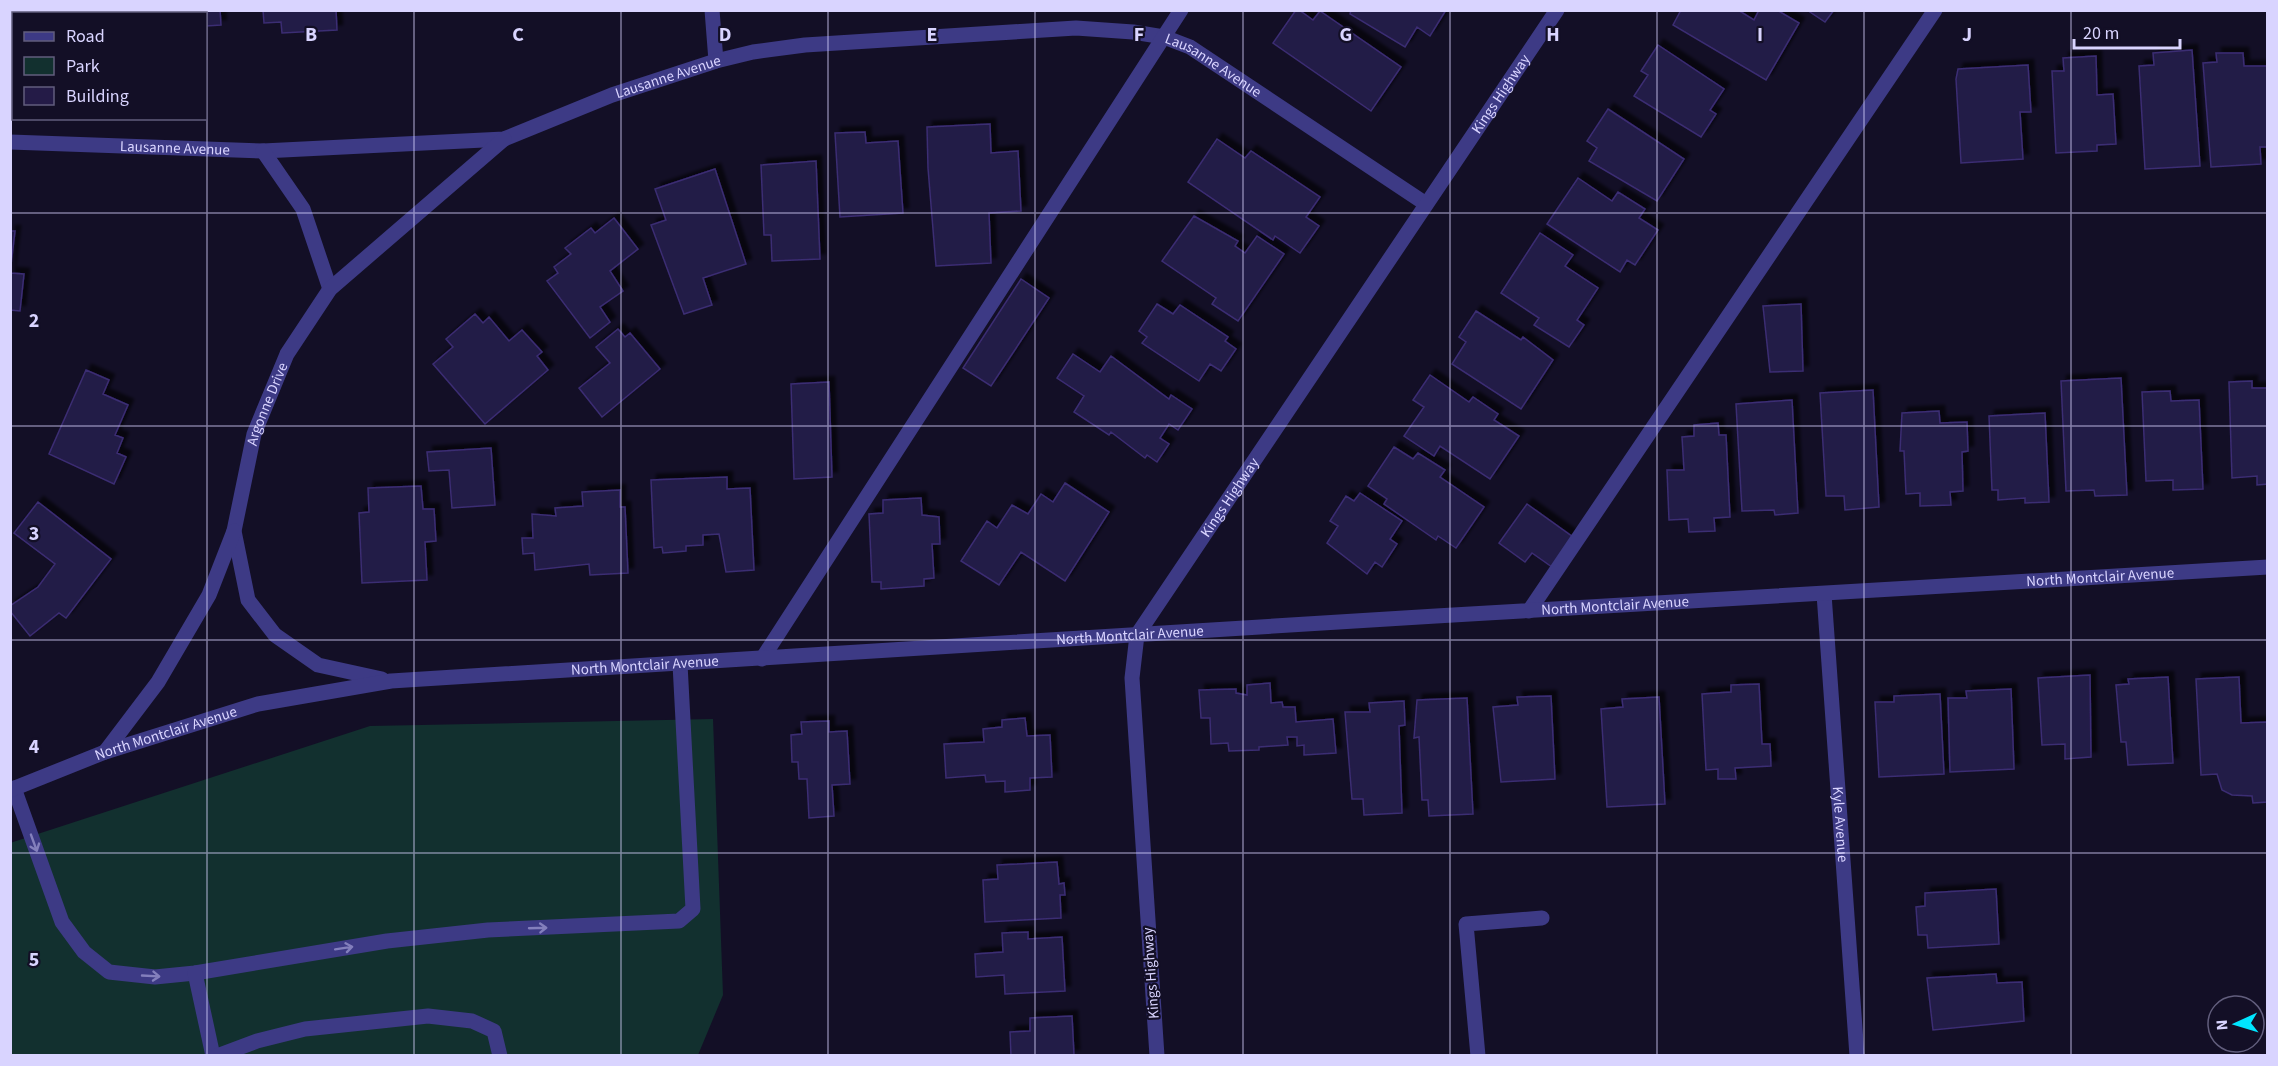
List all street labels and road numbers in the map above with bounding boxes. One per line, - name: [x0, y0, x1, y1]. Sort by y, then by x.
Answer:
- street label: Lausanne Avenue: [1162, 28, 1266, 102]
- street label: Lausanne Avenue: [612, 50, 723, 104]
- street label: Kings Highway: [1466, 50, 1535, 138]
- street label: Lausanne Avenue: [120, 135, 230, 160]
- street label: Argonne Drive: [241, 359, 293, 448]
- street label: Kings Highway: [1195, 453, 1264, 541]
- street label: North Montclair Avenue: [2026, 562, 2175, 592]
- street label: North Montclair Avenue: [1541, 591, 1689, 620]
- street label: North Montclair Avenue: [1055, 620, 1204, 650]
- street label: North Montclair Avenue: [570, 650, 719, 680]
- street label: North Montclair Avenue: [92, 701, 239, 766]
- street label: Kyle Avenue: [1827, 786, 1854, 863]
- street label: Kings Highway: [1137, 926, 1165, 1020]

